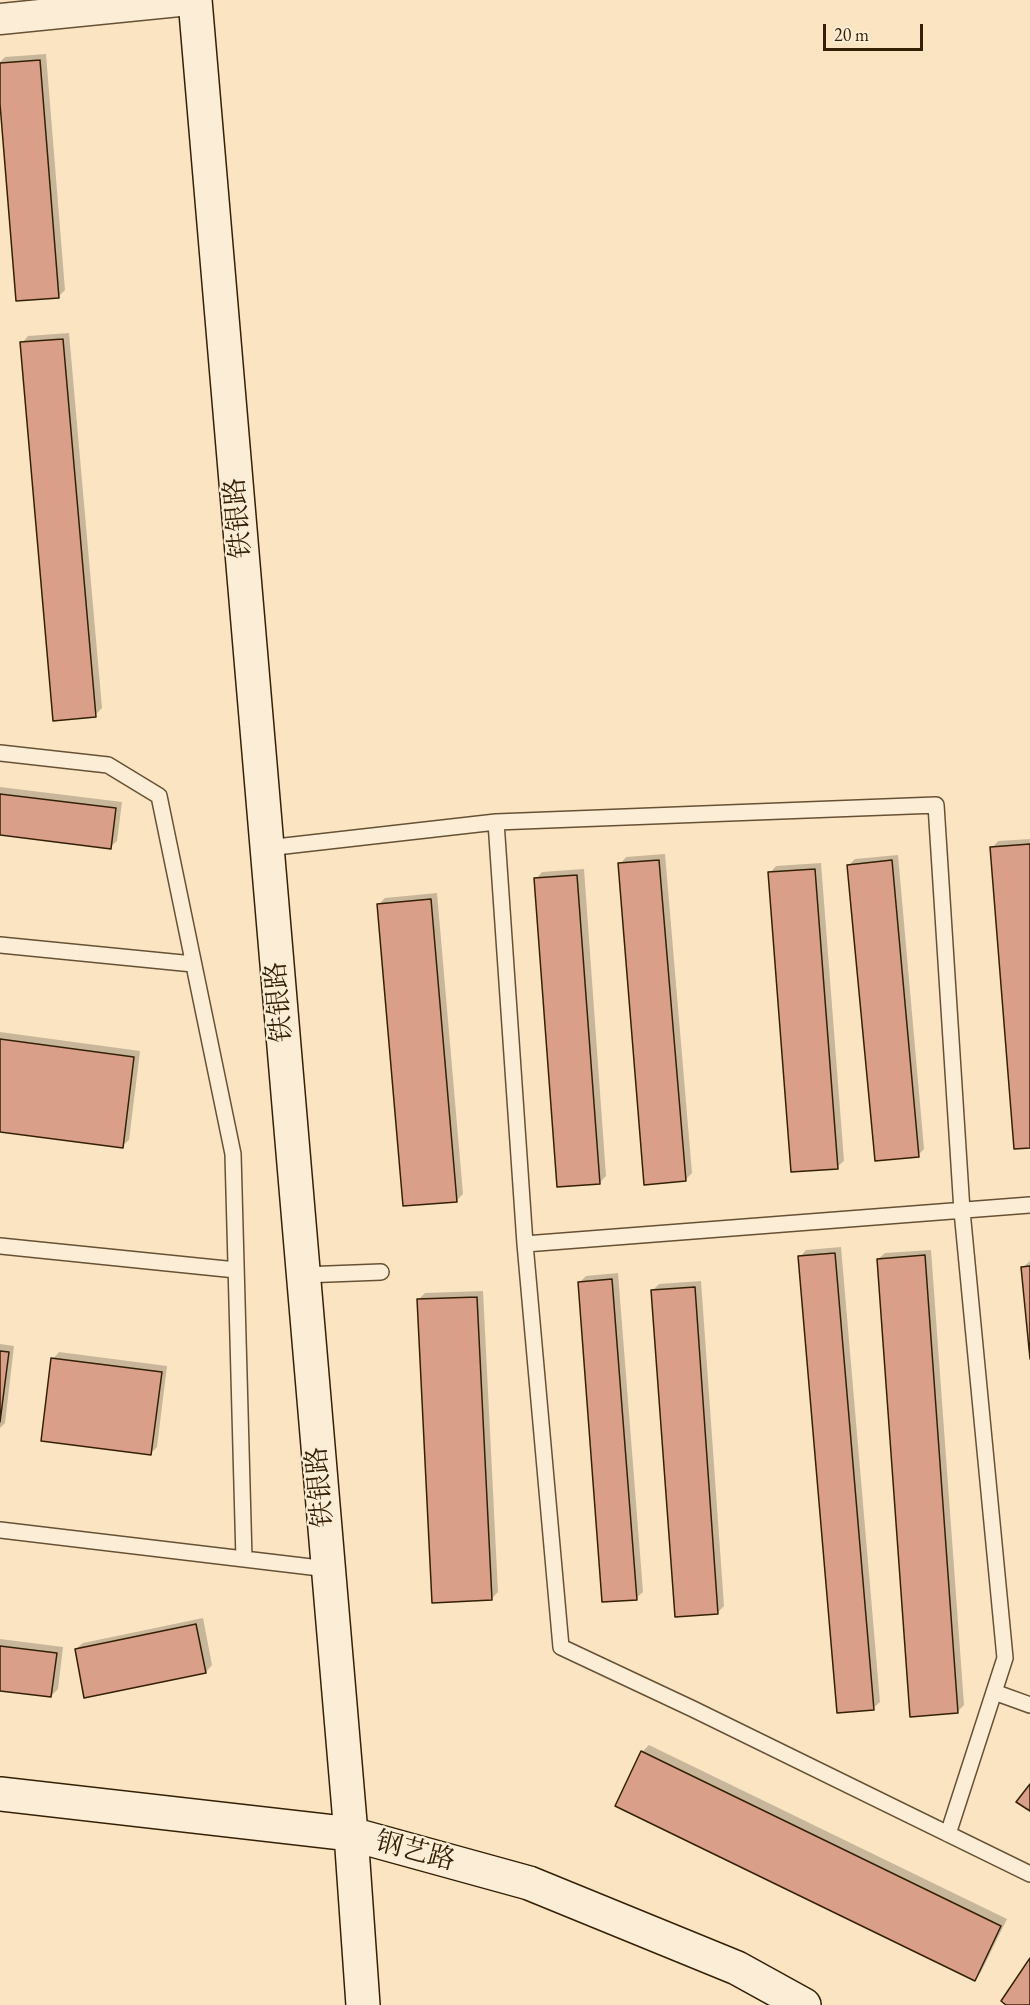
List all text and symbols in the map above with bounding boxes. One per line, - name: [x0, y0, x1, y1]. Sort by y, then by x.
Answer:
- scale bar: [826, 12, 926, 50]
- text: 20 m: [834, 23, 869, 46]
- street label: 铁银路: [219, 476, 259, 560]
- street label: 铁银路: [260, 960, 300, 1044]
- street label: 铁银路: [301, 1445, 341, 1529]
- street label: 钢艺路: [372, 1826, 458, 1878]

